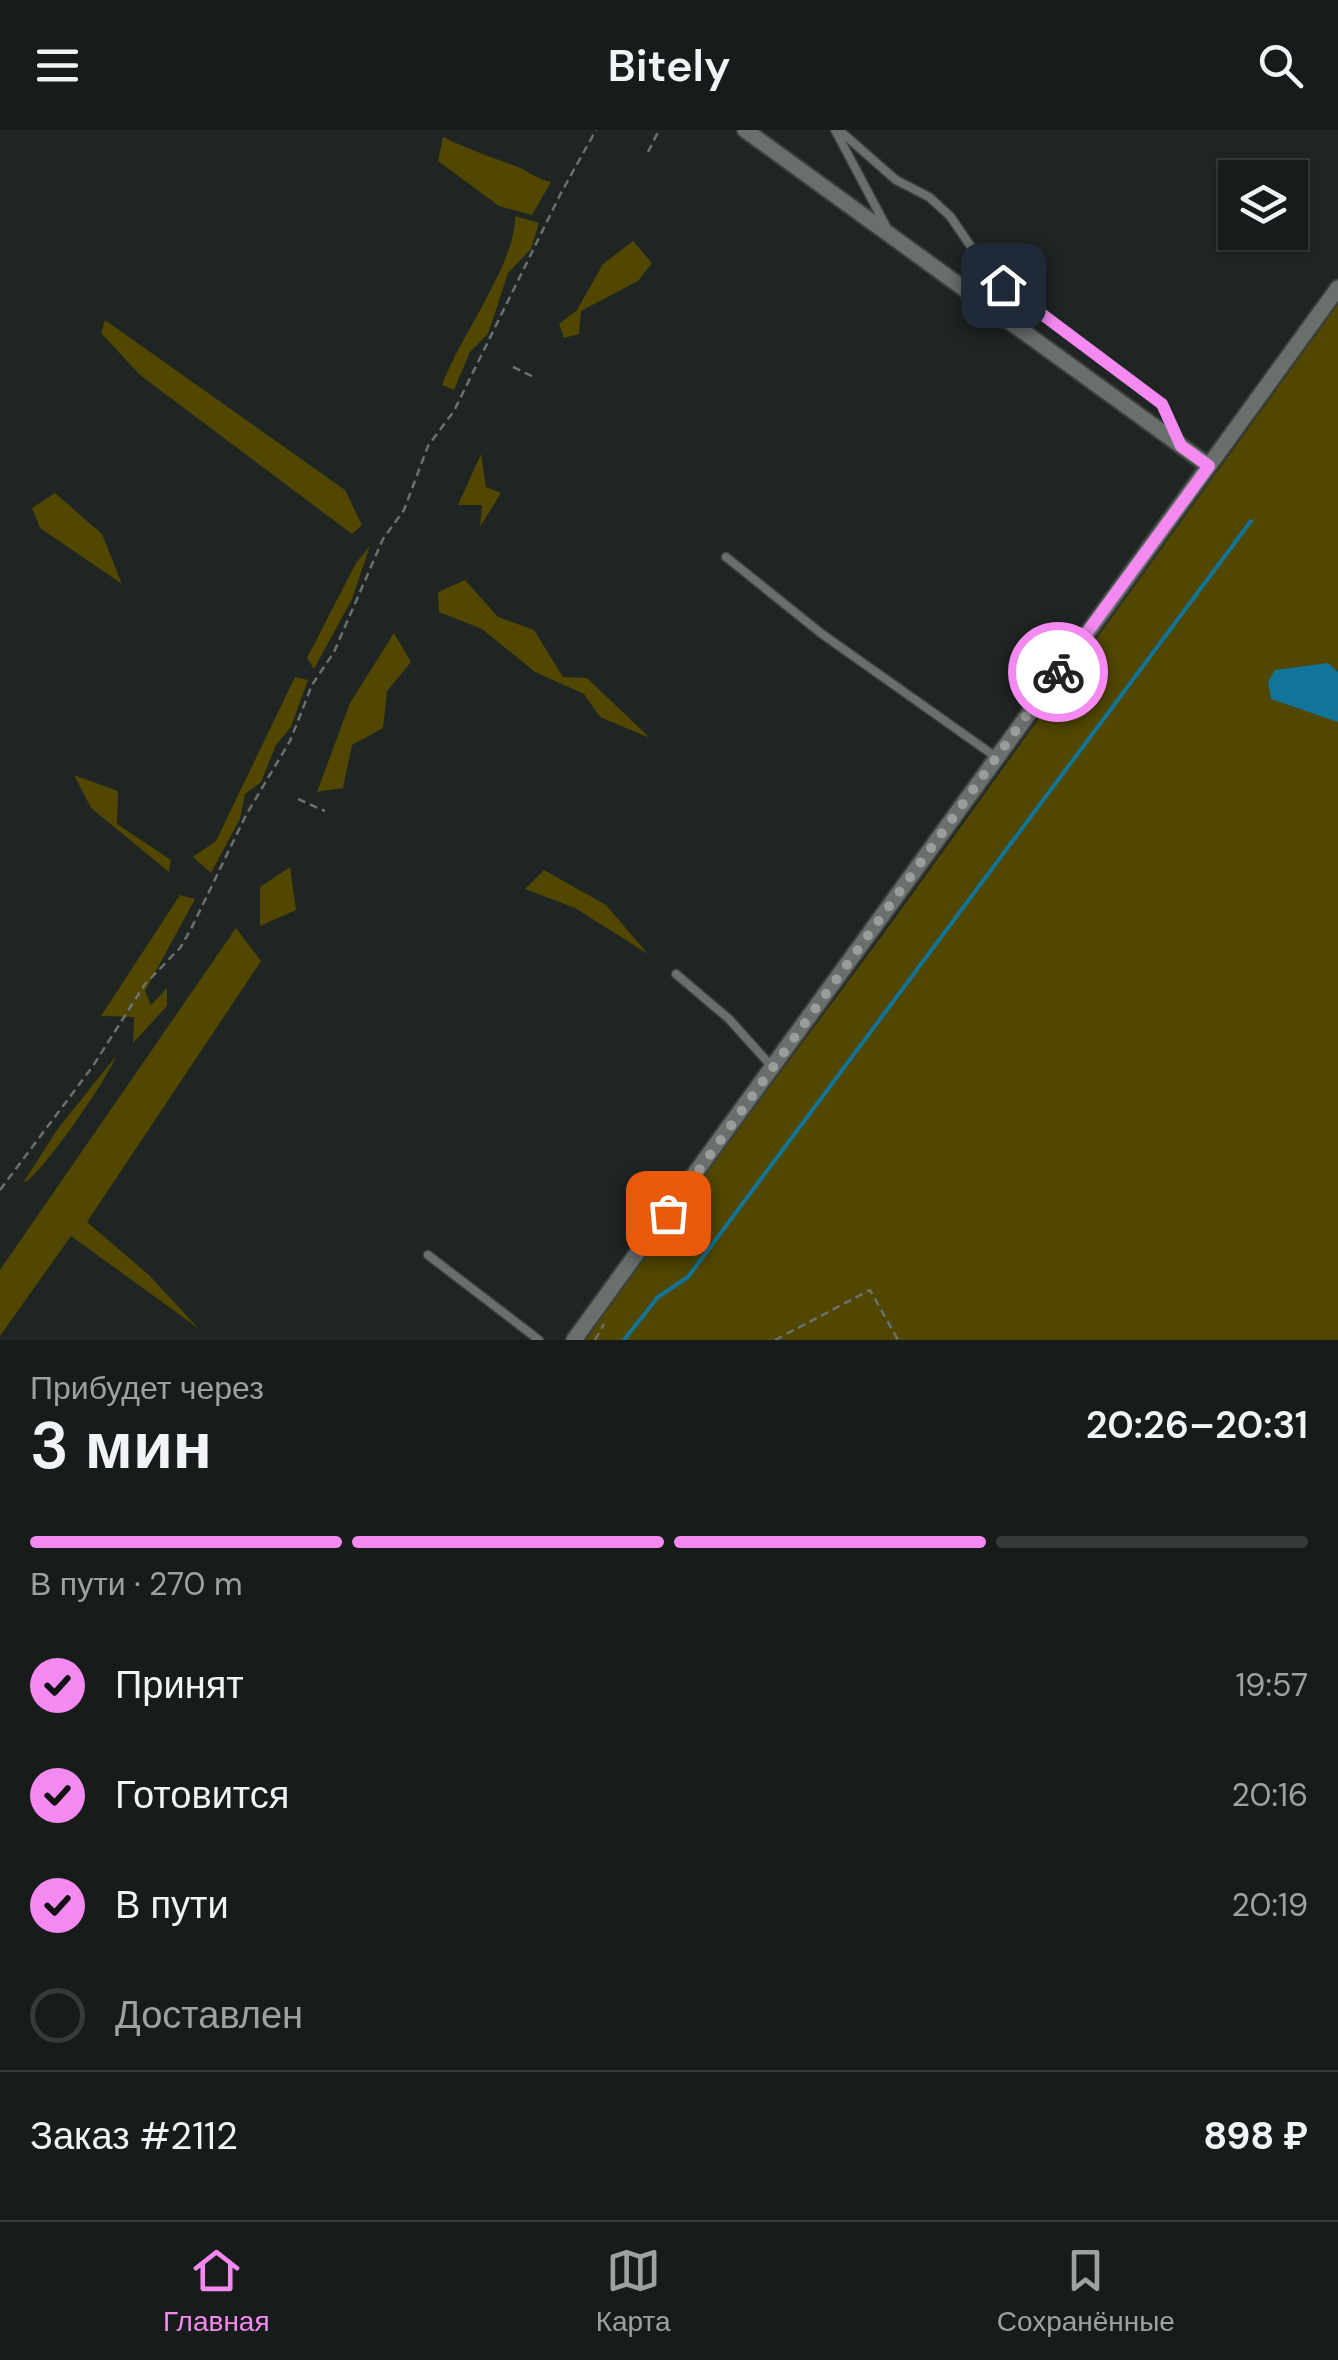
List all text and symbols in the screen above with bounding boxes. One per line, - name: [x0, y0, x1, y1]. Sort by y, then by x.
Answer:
- text: Bitely: [607, 36, 731, 95]
- icon: menu: [30, 38, 85, 93]
- icon: search: [1253, 38, 1308, 93]
- map controls: [1218, 160, 1308, 250]
- button: layers: [1218, 160, 1308, 250]
- pin: [961, 243, 1046, 328]
- icon: home: [976, 258, 1031, 313]
- courier: [1008, 622, 1108, 722]
- icon: bike: [1031, 645, 1086, 700]
- pin: [626, 1171, 711, 1256]
- icon: bag: [641, 1186, 696, 1241]
- text: Прибудет через: [30, 1367, 264, 1409]
- text: 20:26–20:31: [1086, 1400, 1308, 1450]
- text: 3 мин: [30, 1404, 212, 1488]
- text: В пути · 270 m: [30, 1563, 243, 1605]
- icon: check: [30, 1658, 85, 1713]
- text: Принят: [115, 1660, 244, 1710]
- text: 19:57: [1235, 1664, 1308, 1706]
- icon: check: [30, 1768, 85, 1823]
- text: Готовится: [115, 1770, 289, 1820]
- text: 20:16: [1231, 1774, 1308, 1816]
- icon: check: [30, 1878, 85, 1933]
- text: В пути: [115, 1880, 229, 1930]
- text: 20:19: [1231, 1884, 1308, 1926]
- text: Доставлен: [115, 1990, 303, 2040]
- text: Заказ #2112: [30, 2111, 238, 2161]
- text: 898 ₽: [1203, 2111, 1308, 2161]
- tab: Главная: [163, 2243, 270, 2340]
- tab: Карта: [596, 2243, 671, 2340]
- tab: Сохранённые: [997, 2243, 1175, 2340]

